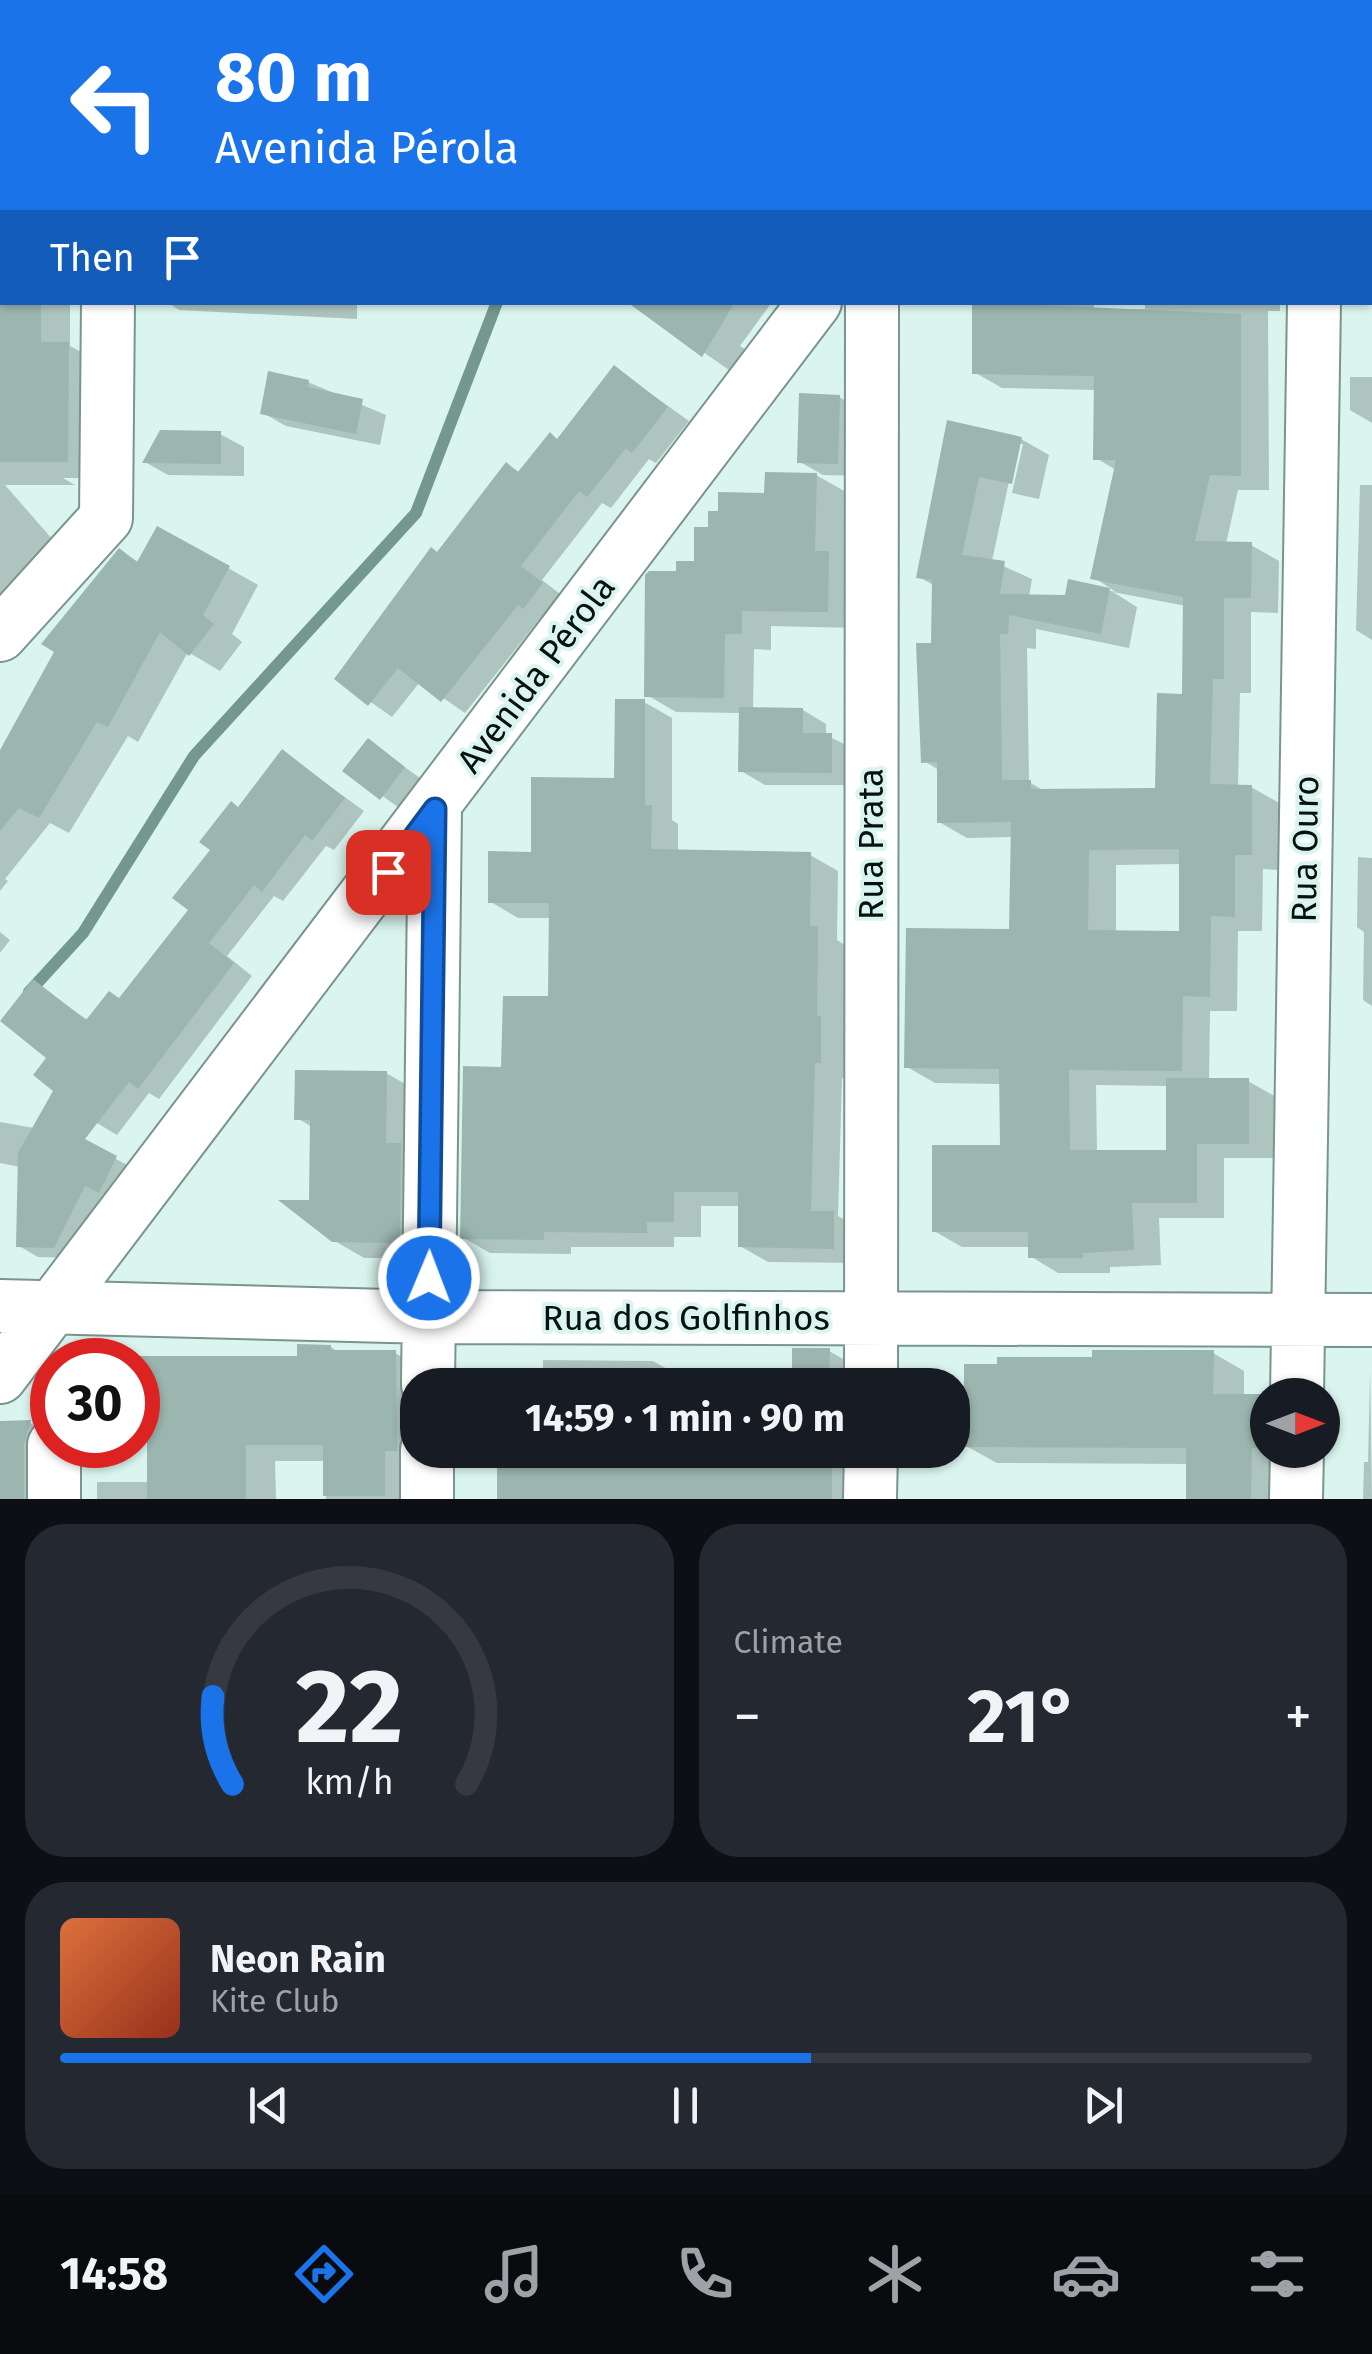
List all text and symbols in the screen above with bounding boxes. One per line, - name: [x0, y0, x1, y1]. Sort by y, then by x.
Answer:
- text: 80 m: [215, 36, 372, 120]
- icon: left: [50, 40, 180, 170]
- text: Avenida Pérola: [215, 121, 519, 175]
- icon: arrive: [155, 230, 210, 285]
- text: Then: [50, 235, 135, 281]
- street label: Avenida Pérola: [448, 567, 624, 781]
- street label: Rua Prata: [850, 768, 892, 920]
- street label: Rua Ouro: [1283, 775, 1327, 923]
- pin: [346, 830, 431, 915]
- icon: arrive: [361, 845, 416, 900]
- position arrow: [377, 1226, 481, 1330]
- street label: Rua dos Golfinhos: [542, 1297, 830, 1339]
- speed limit sign: 30: [30, 1338, 160, 1468]
- north arrow: [1250, 1378, 1340, 1468]
- map controls: [1250, 1378, 1340, 1468]
- text: 14:59 · 1 min · 90 m: [525, 1395, 845, 1441]
- text: Climate: [734, 1623, 843, 1661]
- text: 22: [295, 1645, 403, 1770]
- text: 21°: [967, 1672, 1078, 1762]
- text: −: [734, 1684, 761, 1750]
- text: +: [1285, 1684, 1312, 1750]
- text: km/h: [305, 1761, 393, 1803]
- text: Neon Rain: [210, 1936, 386, 1982]
- text: Kite Club: [210, 1982, 339, 2020]
- icon: previous: [241, 2078, 296, 2133]
- icon: pause: [658, 2078, 713, 2133]
- icon: next: [1076, 2078, 1131, 2133]
- icon: directions: [289, 2239, 359, 2309]
- icon: music: [479, 2239, 549, 2309]
- icon: phone: [670, 2239, 740, 2309]
- icon: climate: [860, 2239, 930, 2309]
- icon: car: [1051, 2239, 1121, 2309]
- icon: filters: [1242, 2239, 1312, 2309]
- text: 14:58: [60, 2247, 168, 2301]

